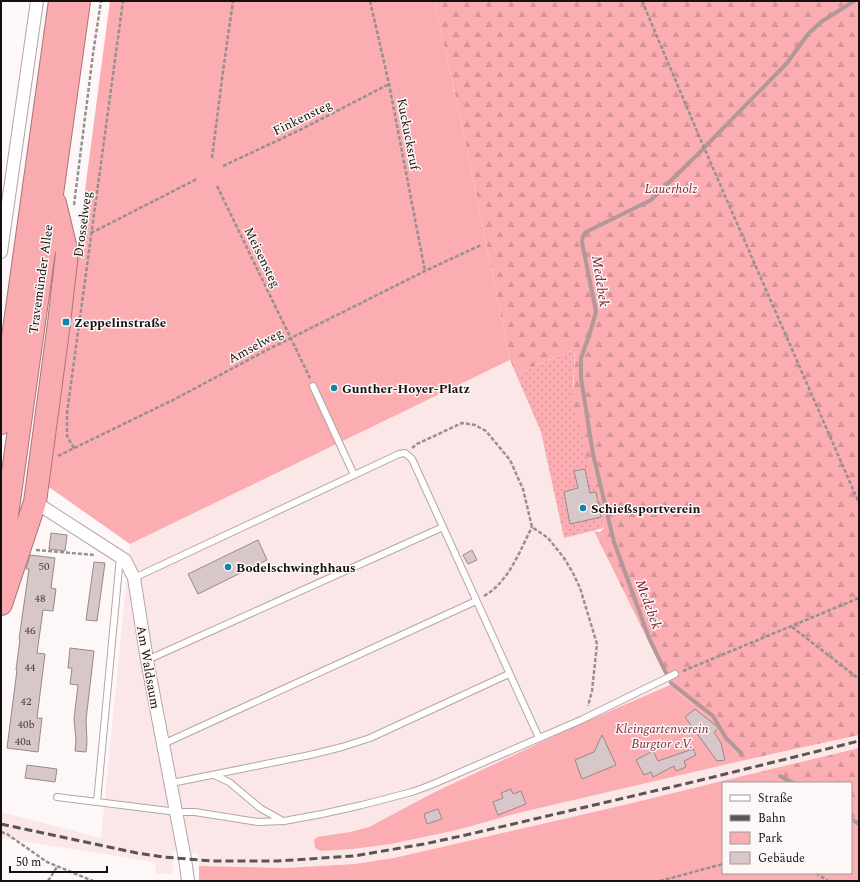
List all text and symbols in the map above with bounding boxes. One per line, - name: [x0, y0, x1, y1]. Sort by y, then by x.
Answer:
- street label: Finkensteg: [269, 95, 336, 141]
- street label: Kuckucksruf: [391, 97, 425, 173]
- park label: Lauerholz: [645, 179, 697, 199]
- street label: Drosselweg: [68, 190, 98, 259]
- street label: Travemünder Allee: [23, 223, 59, 335]
- street label: Meisensteg: [239, 223, 286, 291]
- water label: Medebek: [586, 254, 615, 309]
- place label: Zeppelinstraße: [74, 313, 166, 333]
- marker: Zeppelinstraße: [61, 317, 71, 327]
- street label: Amselweg: [224, 323, 287, 369]
- place label: Gunther-Hoyer-Platz: [342, 379, 470, 399]
- marker: Gunther-Hoyer-Platz: [329, 383, 339, 393]
- place label: Schießsportverein: [591, 499, 701, 519]
- marker: Schießsportverein: [578, 503, 588, 513]
- house number: 50: [39, 558, 50, 575]
- place label: Bodelschwinghhaus: [236, 558, 356, 578]
- marker: Bodelschwinghhaus: [223, 562, 233, 572]
- water label: Medebek: [630, 576, 667, 633]
- house number: 48: [35, 590, 46, 607]
- house number: 46: [25, 622, 36, 639]
- street label: Am Waldsaum: [131, 624, 165, 711]
- house number: 44: [25, 659, 36, 676]
- house number: 42: [21, 693, 32, 710]
- house number: 40b: [17, 716, 35, 733]
- park label: Kleingartenverein Burgtor e.V.: [615, 719, 709, 754]
- house number: 40a: [15, 733, 32, 750]
- legend: [722, 782, 852, 874]
- text: Straße: [758, 789, 793, 808]
- text: Bahn: [758, 809, 786, 828]
- text: Park: [758, 829, 783, 848]
- scale bar: [10, 848, 107, 874]
- text: Gebäude: [758, 849, 805, 868]
- text: 50 m: [16, 853, 41, 872]

